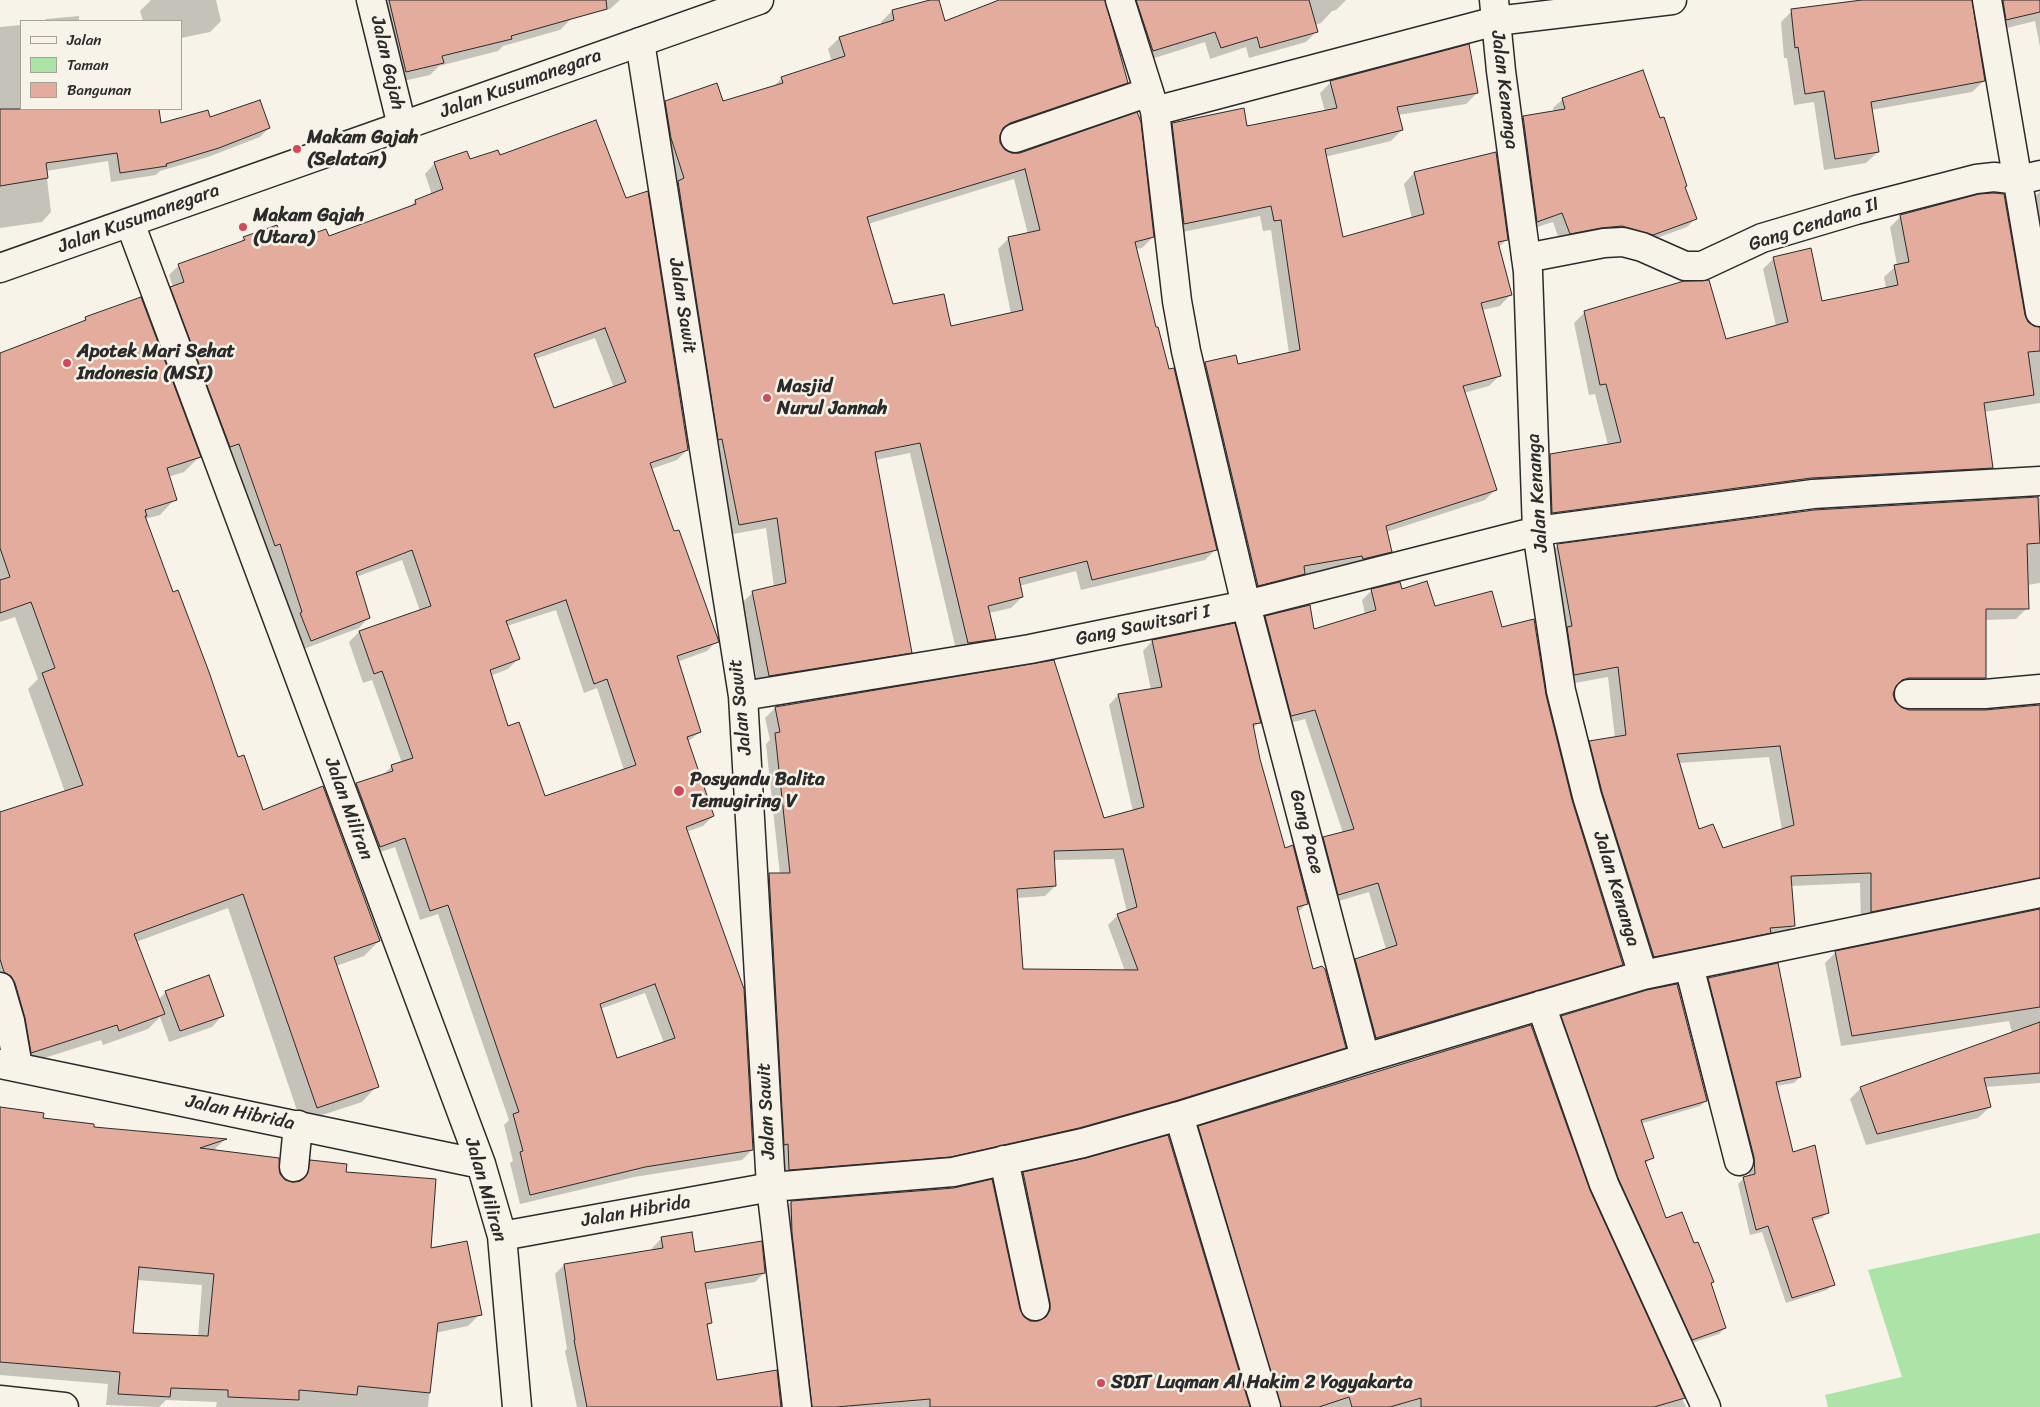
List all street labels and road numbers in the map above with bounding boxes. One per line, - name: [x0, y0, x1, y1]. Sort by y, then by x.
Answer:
- street label: Jalan Gajah: [365, 14, 409, 112]
- street label: Jalan Kenanga: [1485, 30, 1523, 150]
- street label: Jalan Kusumanegara: [437, 44, 605, 124]
- street label: Jalan Kusumanegara: [55, 179, 223, 259]
- street label: Gang Cendana II: [1746, 193, 1882, 257]
- street label: Jalan Sawit: [663, 256, 701, 356]
- street label: Jalan Kenanga: [1522, 433, 1554, 553]
- street label: Gang Sawitsari I: [1074, 601, 1212, 651]
- street label: Jalan Sawit: [725, 658, 757, 756]
- street label: Jalan Miliran: [319, 755, 377, 863]
- street label: Gang Pace: [1284, 787, 1328, 877]
- street label: Jalan Kenanga: [1588, 829, 1644, 949]
- street label: Jalan Sawit: [753, 1062, 781, 1160]
- street label: Jalan Hibrida: [184, 1090, 296, 1136]
- street label: Jalan Miliran: [459, 1135, 511, 1245]
- street label: Jalan Hibrida: [580, 1191, 692, 1233]

